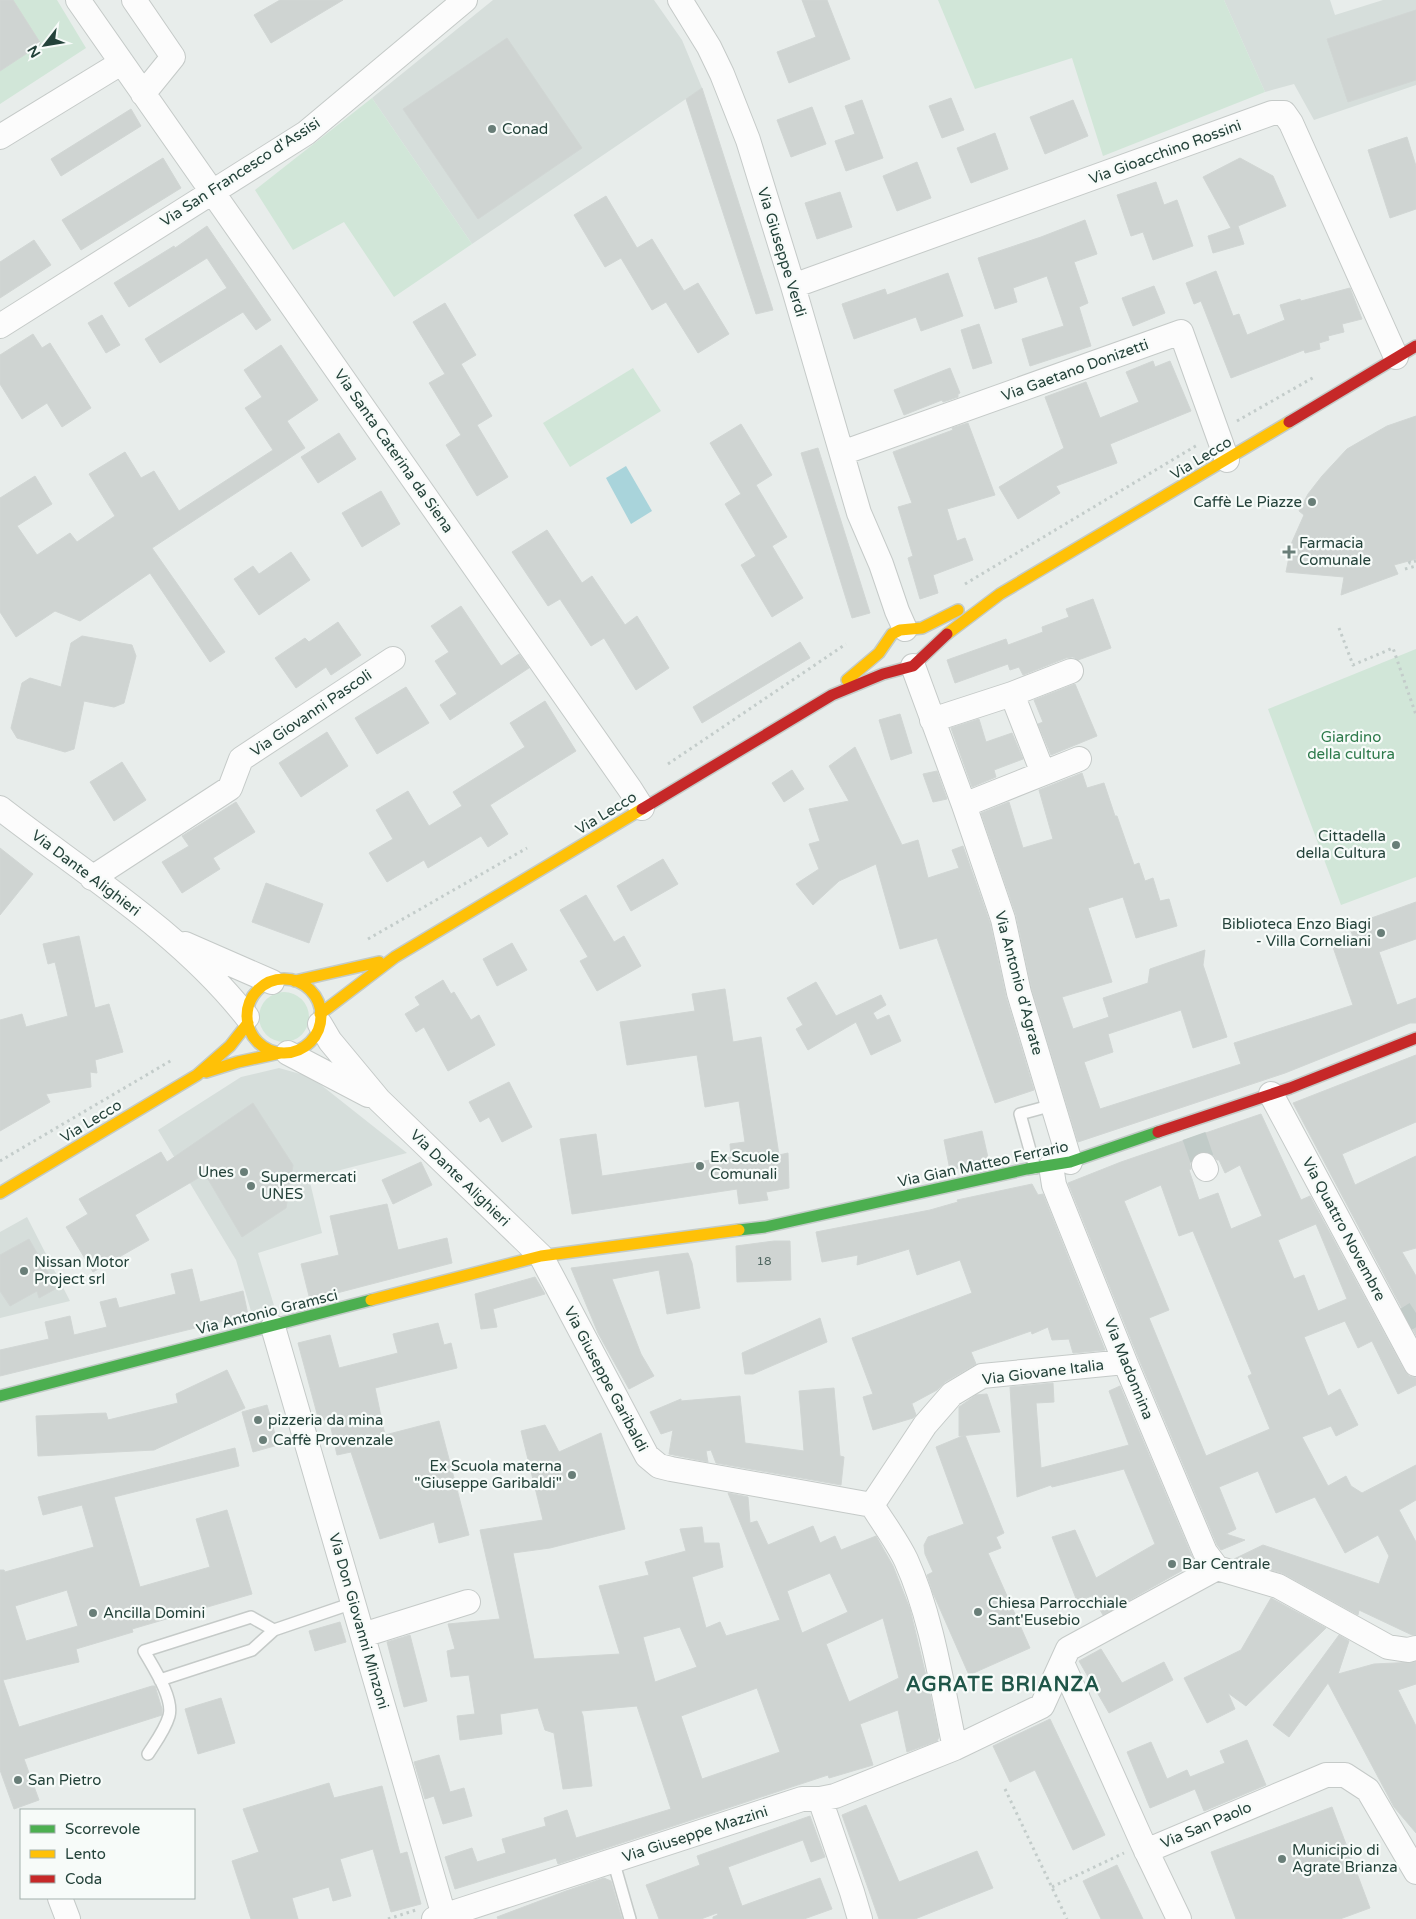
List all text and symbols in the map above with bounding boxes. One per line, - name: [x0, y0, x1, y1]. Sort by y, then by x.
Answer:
- north arrow: [20, 20, 70, 70]
- text: N: [24, 42, 44, 61]
- street label: Via San Francesco d'Assisi: [157, 114, 323, 230]
- street label: Via Gioacchino Rossini: [1086, 116, 1244, 188]
- place label: Conad: [502, 120, 548, 138]
- marker: Conad: [486, 123, 498, 135]
- street label: Via Giuseppe Verdi: [754, 185, 810, 319]
- street label: Via Gaetano Donizetti: [999, 335, 1151, 405]
- street label: Via Santa Caterina da Siena: [331, 366, 457, 536]
- street label: Via Lecco: [1167, 433, 1235, 483]
- place label: Caffè Le Piazze: [1193, 493, 1302, 511]
- marker: Caffè Le Piazze: [1306, 496, 1318, 508]
- place label: Farmacia Comunale: [1299, 534, 1371, 569]
- marker: Farmacia Comunale: [1283, 546, 1295, 558]
- street label: Via Giovanni Pascoli: [247, 666, 375, 760]
- park label: Giardino della cultura: [1307, 728, 1395, 763]
- street label: Via Lecco: [572, 788, 640, 838]
- street label: Via Dante Alighieri: [28, 826, 144, 920]
- place label: Cittadella della Cultura: [1296, 827, 1386, 862]
- marker: Cittadella della Cultura: [1390, 839, 1402, 851]
- street label: Via Antonio d'Agrate: [991, 909, 1047, 1057]
- place label: Biblioteca Enzo Biagi - Villa Corneliani: [1222, 915, 1371, 950]
- marker: Biblioteca Enzo Biagi - Villa Corneliani: [1375, 927, 1387, 939]
- street label: Via Lecco: [57, 1096, 125, 1146]
- street label: Via Dante Alighieri: [406, 1126, 514, 1230]
- street label: Via Gian Matteo Ferrario: [896, 1137, 1070, 1191]
- place label: Ex Scuole Comunali: [710, 1148, 779, 1183]
- street label: Via Quattro Novembre: [1298, 1154, 1390, 1304]
- marker: Ex Scuole Comunali: [694, 1160, 706, 1172]
- place label: Unes: [198, 1163, 234, 1181]
- marker: Unes: [238, 1166, 250, 1178]
- place label: Supermercati UNES: [261, 1168, 356, 1203]
- marker: Supermercati UNES: [245, 1180, 257, 1192]
- place label: Nissan Motor Project srl: [34, 1253, 130, 1288]
- house number: 18: [756, 1254, 772, 1268]
- marker: Nissan Motor Project srl: [18, 1265, 30, 1277]
- street label: Via Antonio Gramsci: [194, 1286, 340, 1338]
- street label: Via Giuseppe Garibaldi: [560, 1303, 652, 1455]
- street label: Via Madonnina: [1101, 1316, 1157, 1422]
- street label: Via Giovane Italia: [981, 1356, 1105, 1388]
- place label: pizzeria da mina: [268, 1411, 383, 1429]
- marker: pizzeria da mina: [252, 1414, 264, 1426]
- place label: Caffè Provenzale: [273, 1431, 393, 1449]
- marker: Caffè Provenzale: [257, 1434, 269, 1446]
- place label: Ex Scuola materna "Giuseppe Garibaldi": [414, 1457, 562, 1492]
- marker: Ex Scuola materna "Giuseppe Garibaldi": [566, 1469, 578, 1481]
- street label: Via Don Giovanni Minzoni: [325, 1531, 393, 1711]
- place label: Bar Centrale: [1182, 1555, 1270, 1573]
- marker: Bar Centrale: [1166, 1558, 1178, 1570]
- place label: Chiesa Parrocchiale Sant'Eusebio: [988, 1594, 1127, 1629]
- place label: Ancilla Domini: [103, 1604, 205, 1622]
- marker: Chiesa Parrocchiale Sant'Eusebio: [972, 1606, 984, 1618]
- marker: Ancilla Domini: [87, 1607, 99, 1619]
- district label: AGRATE BRIANZA: [906, 1673, 1100, 1697]
- place label: San Pietro: [28, 1771, 101, 1789]
- marker: San Pietro: [12, 1774, 24, 1786]
- street label: Via San Paolo: [1158, 1798, 1254, 1852]
- street label: Via Giuseppe Mazzini: [620, 1802, 770, 1866]
- legend: [20, 1809, 195, 1899]
- text: Scorrevole: [65, 1820, 140, 1838]
- place label: Municipio di Agrate Brianza: [1292, 1841, 1398, 1876]
- text: Lento: [65, 1845, 106, 1863]
- marker: Municipio di Agrate Brianza: [1276, 1853, 1288, 1865]
- text: Coda: [65, 1870, 102, 1888]

